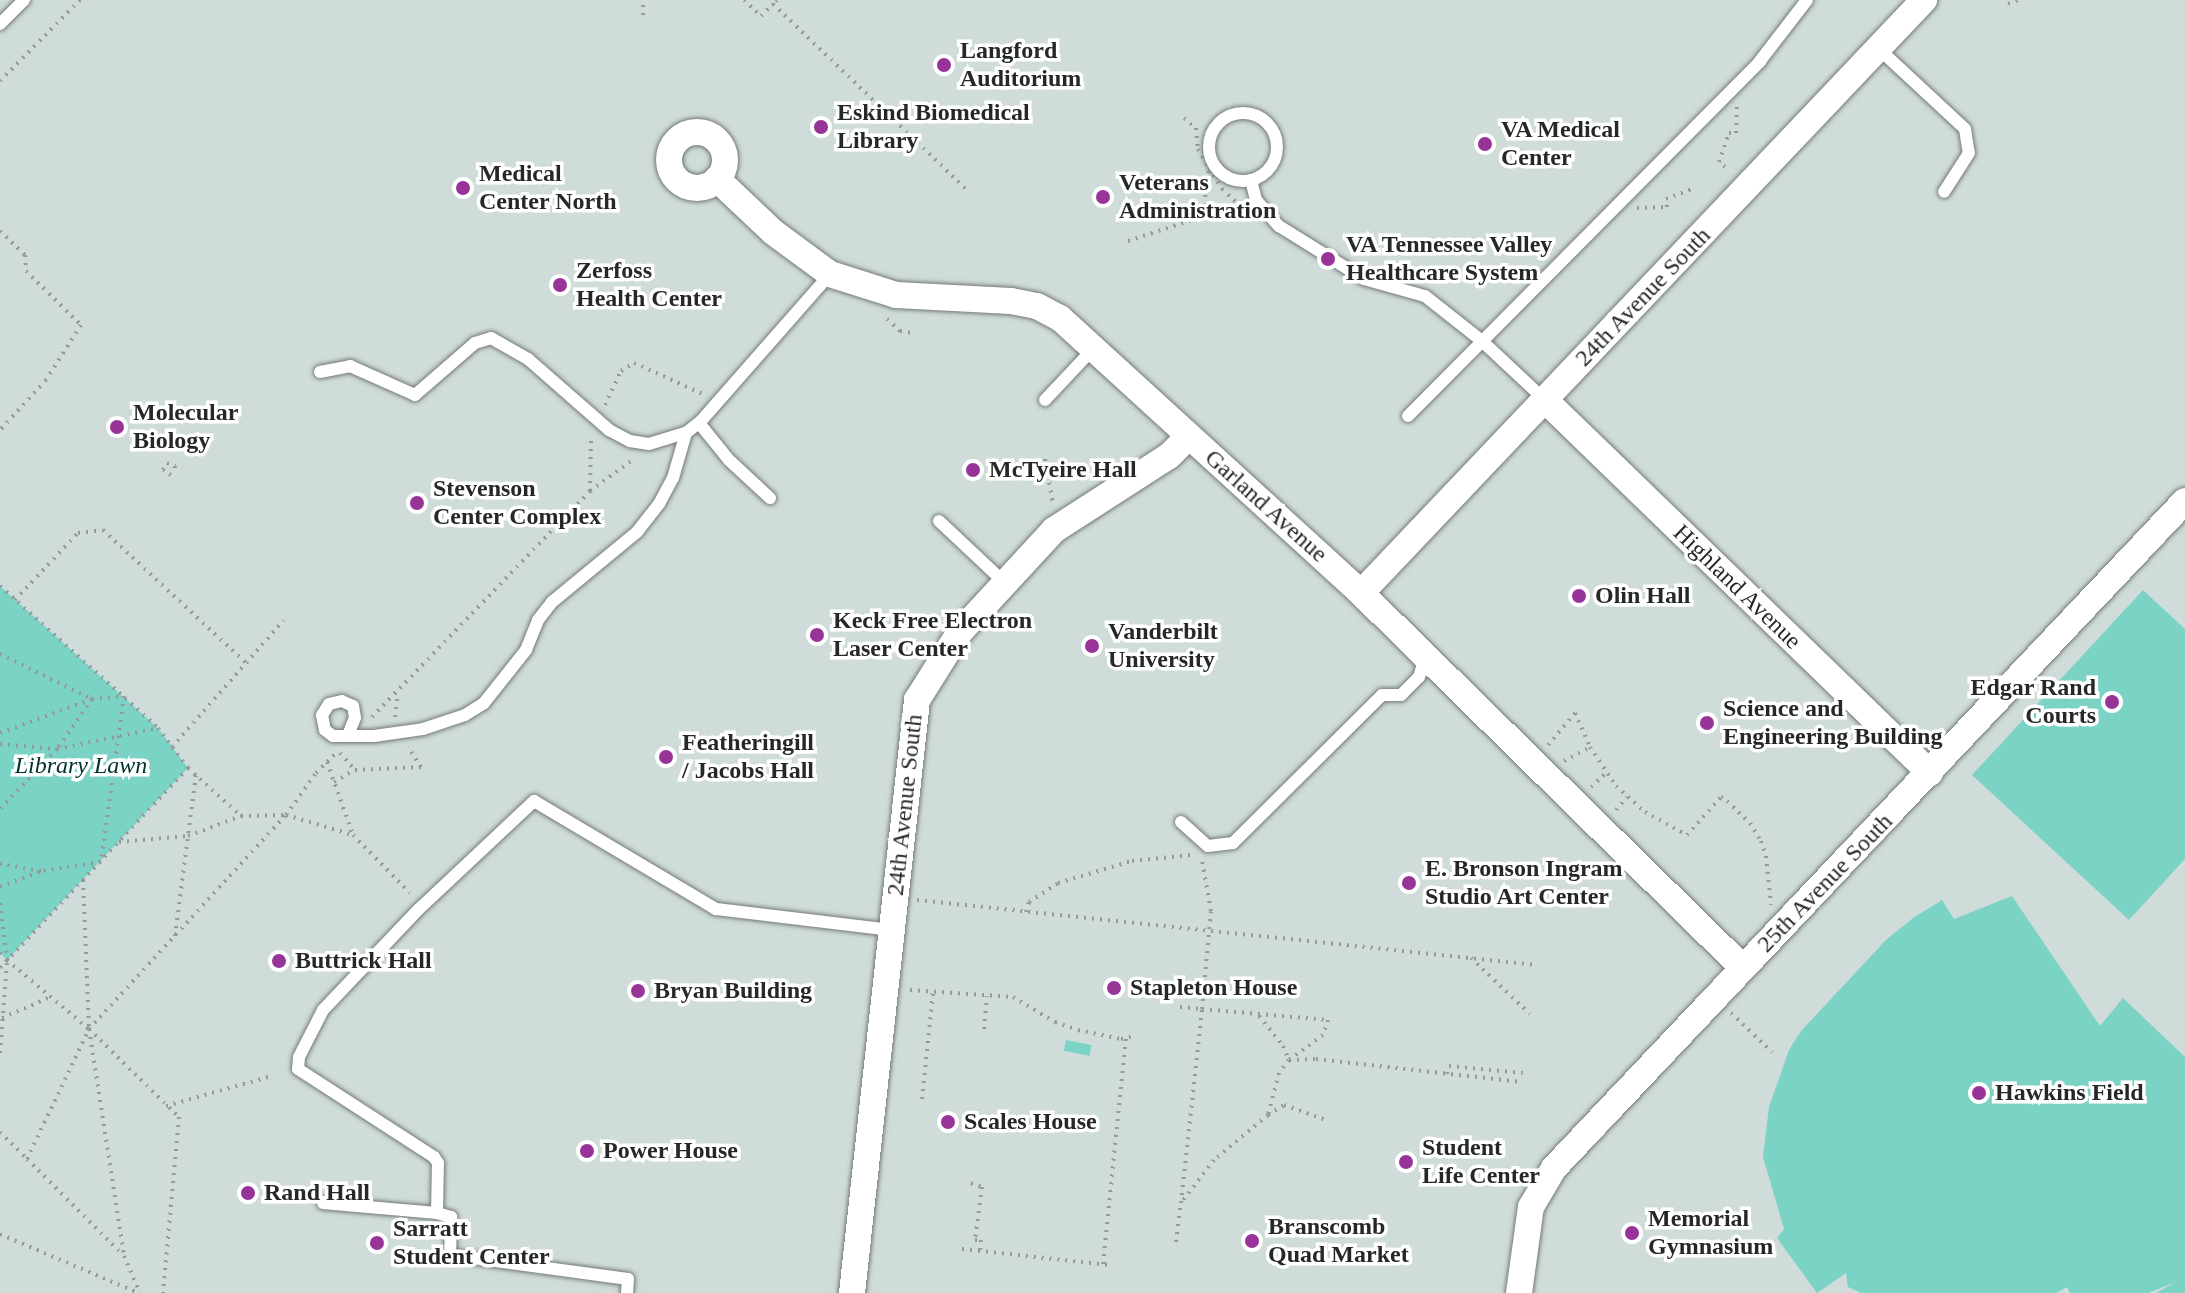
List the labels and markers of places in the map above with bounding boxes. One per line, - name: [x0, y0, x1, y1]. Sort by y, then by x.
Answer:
- place label: Langford Auditorium: [960, 37, 1081, 93]
- marker: Langford Auditorium: [935, 56, 953, 74]
- place label: Eskind Biomedical Library: [837, 99, 1030, 155]
- place label: VA Medical Center: [1501, 116, 1621, 172]
- marker: Eskind Biomedical Library: [812, 118, 830, 136]
- marker: VA Medical Center: [1476, 135, 1494, 153]
- place label: Medical Center North: [479, 160, 617, 216]
- place label: Veterans Administration: [1119, 169, 1276, 225]
- marker: Medical Center North: [454, 179, 472, 197]
- marker: Veterans Administration: [1094, 188, 1112, 206]
- place label: VA Tennessee Valley Healthcare System: [1346, 231, 1554, 287]
- marker: VA Tennessee Valley Healthcare System: [1317, 248, 1339, 270]
- place label: Zerfoss Health Center: [576, 257, 722, 313]
- marker: Zerfoss Health Center: [551, 276, 569, 294]
- place label: Molecular Biology: [133, 399, 238, 455]
- marker: Molecular Biology: [108, 418, 126, 436]
- place label: McTyeire Hall: [989, 456, 1137, 484]
- marker: McTyeire Hall: [964, 461, 982, 479]
- place label: Stevenson Center Complex: [433, 475, 602, 531]
- marker: Stevenson Center Complex: [408, 494, 426, 512]
- place label: Olin Hall: [1595, 582, 1690, 610]
- marker: Olin Hall: [1570, 587, 1588, 605]
- place label: Keck Free Electron Laser Center: [833, 607, 1032, 663]
- place label: Vanderbilt University: [1108, 618, 1218, 674]
- marker: Keck Free Electron Laser Center: [808, 626, 826, 644]
- marker: Vanderbilt University: [1083, 637, 1101, 655]
- place label: Edgar Rand Courts: [1970, 674, 2096, 730]
- marker: Edgar Rand Courts: [2103, 693, 2121, 711]
- place label: Science and Engineering Building: [1723, 695, 1942, 751]
- marker: Science and Engineering Building: [1698, 714, 1716, 732]
- place label: Featheringill / Jacobs Hall: [682, 729, 814, 785]
- marker: Featheringill / Jacobs Hall: [657, 748, 675, 766]
- place label: E. Bronson Ingram Studio Art Center: [1425, 855, 1623, 911]
- marker: E. Bronson Ingram Studio Art Center: [1400, 874, 1418, 892]
- place label: Buttrick Hall: [295, 947, 432, 975]
- marker: Buttrick Hall: [270, 952, 288, 970]
- place label: Stapleton House: [1130, 974, 1297, 1002]
- place label: Bryan Building: [654, 977, 812, 1005]
- marker: Stapleton House: [1105, 979, 1123, 997]
- marker: Bryan Building: [629, 982, 647, 1000]
- place label: Hawkins Field: [1995, 1079, 2144, 1107]
- marker: Hawkins Field: [1970, 1084, 1988, 1102]
- place label: Scales House: [964, 1108, 1097, 1136]
- marker: Scales House: [939, 1113, 957, 1131]
- place label: Student Life Center: [1422, 1134, 1540, 1190]
- place label: Power House: [603, 1137, 738, 1165]
- marker: Power House: [578, 1142, 596, 1160]
- marker: Student Life Center: [1397, 1153, 1415, 1171]
- place label: Rand Hall: [264, 1179, 370, 1207]
- marker: Rand Hall: [239, 1184, 257, 1202]
- place label: Memorial Gymnasium: [1648, 1205, 1773, 1261]
- place label: Branscomb Quad Market: [1268, 1213, 1409, 1269]
- place label: Sarratt Student Center: [393, 1215, 550, 1271]
- marker: Memorial Gymnasium: [1623, 1224, 1641, 1242]
- marker: Branscomb Quad Market: [1243, 1232, 1261, 1250]
- marker: Sarratt Student Center: [368, 1234, 386, 1252]

